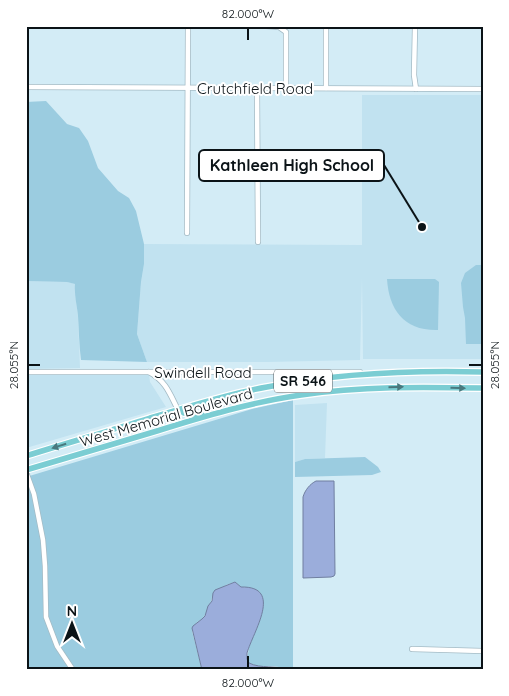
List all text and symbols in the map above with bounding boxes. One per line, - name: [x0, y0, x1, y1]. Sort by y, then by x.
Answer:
- text: 82.000°W: [222, 6, 275, 21]
- street label: Crutchfield Road: [197, 79, 313, 98]
- callout: Kathleen High School: [199, 150, 384, 181]
- text: Kathleen High School: [210, 155, 374, 175]
- text: 28.055°N: [6, 341, 21, 389]
- text: 28.055°N: [487, 341, 502, 389]
- street label: Swindell Road: [154, 363, 252, 382]
- road number: SR 546: [274, 370, 332, 392]
- street label: West Memorial Boulevard: [77, 383, 255, 451]
- one-way arrow: [388, 383, 404, 391]
- one-way arrow: [450, 384, 466, 392]
- one-way arrow: [51, 443, 66, 450]
- north arrow: [48, 598, 98, 648]
- text: N: [67, 602, 77, 620]
- text: 82.000°W: [222, 675, 275, 690]

